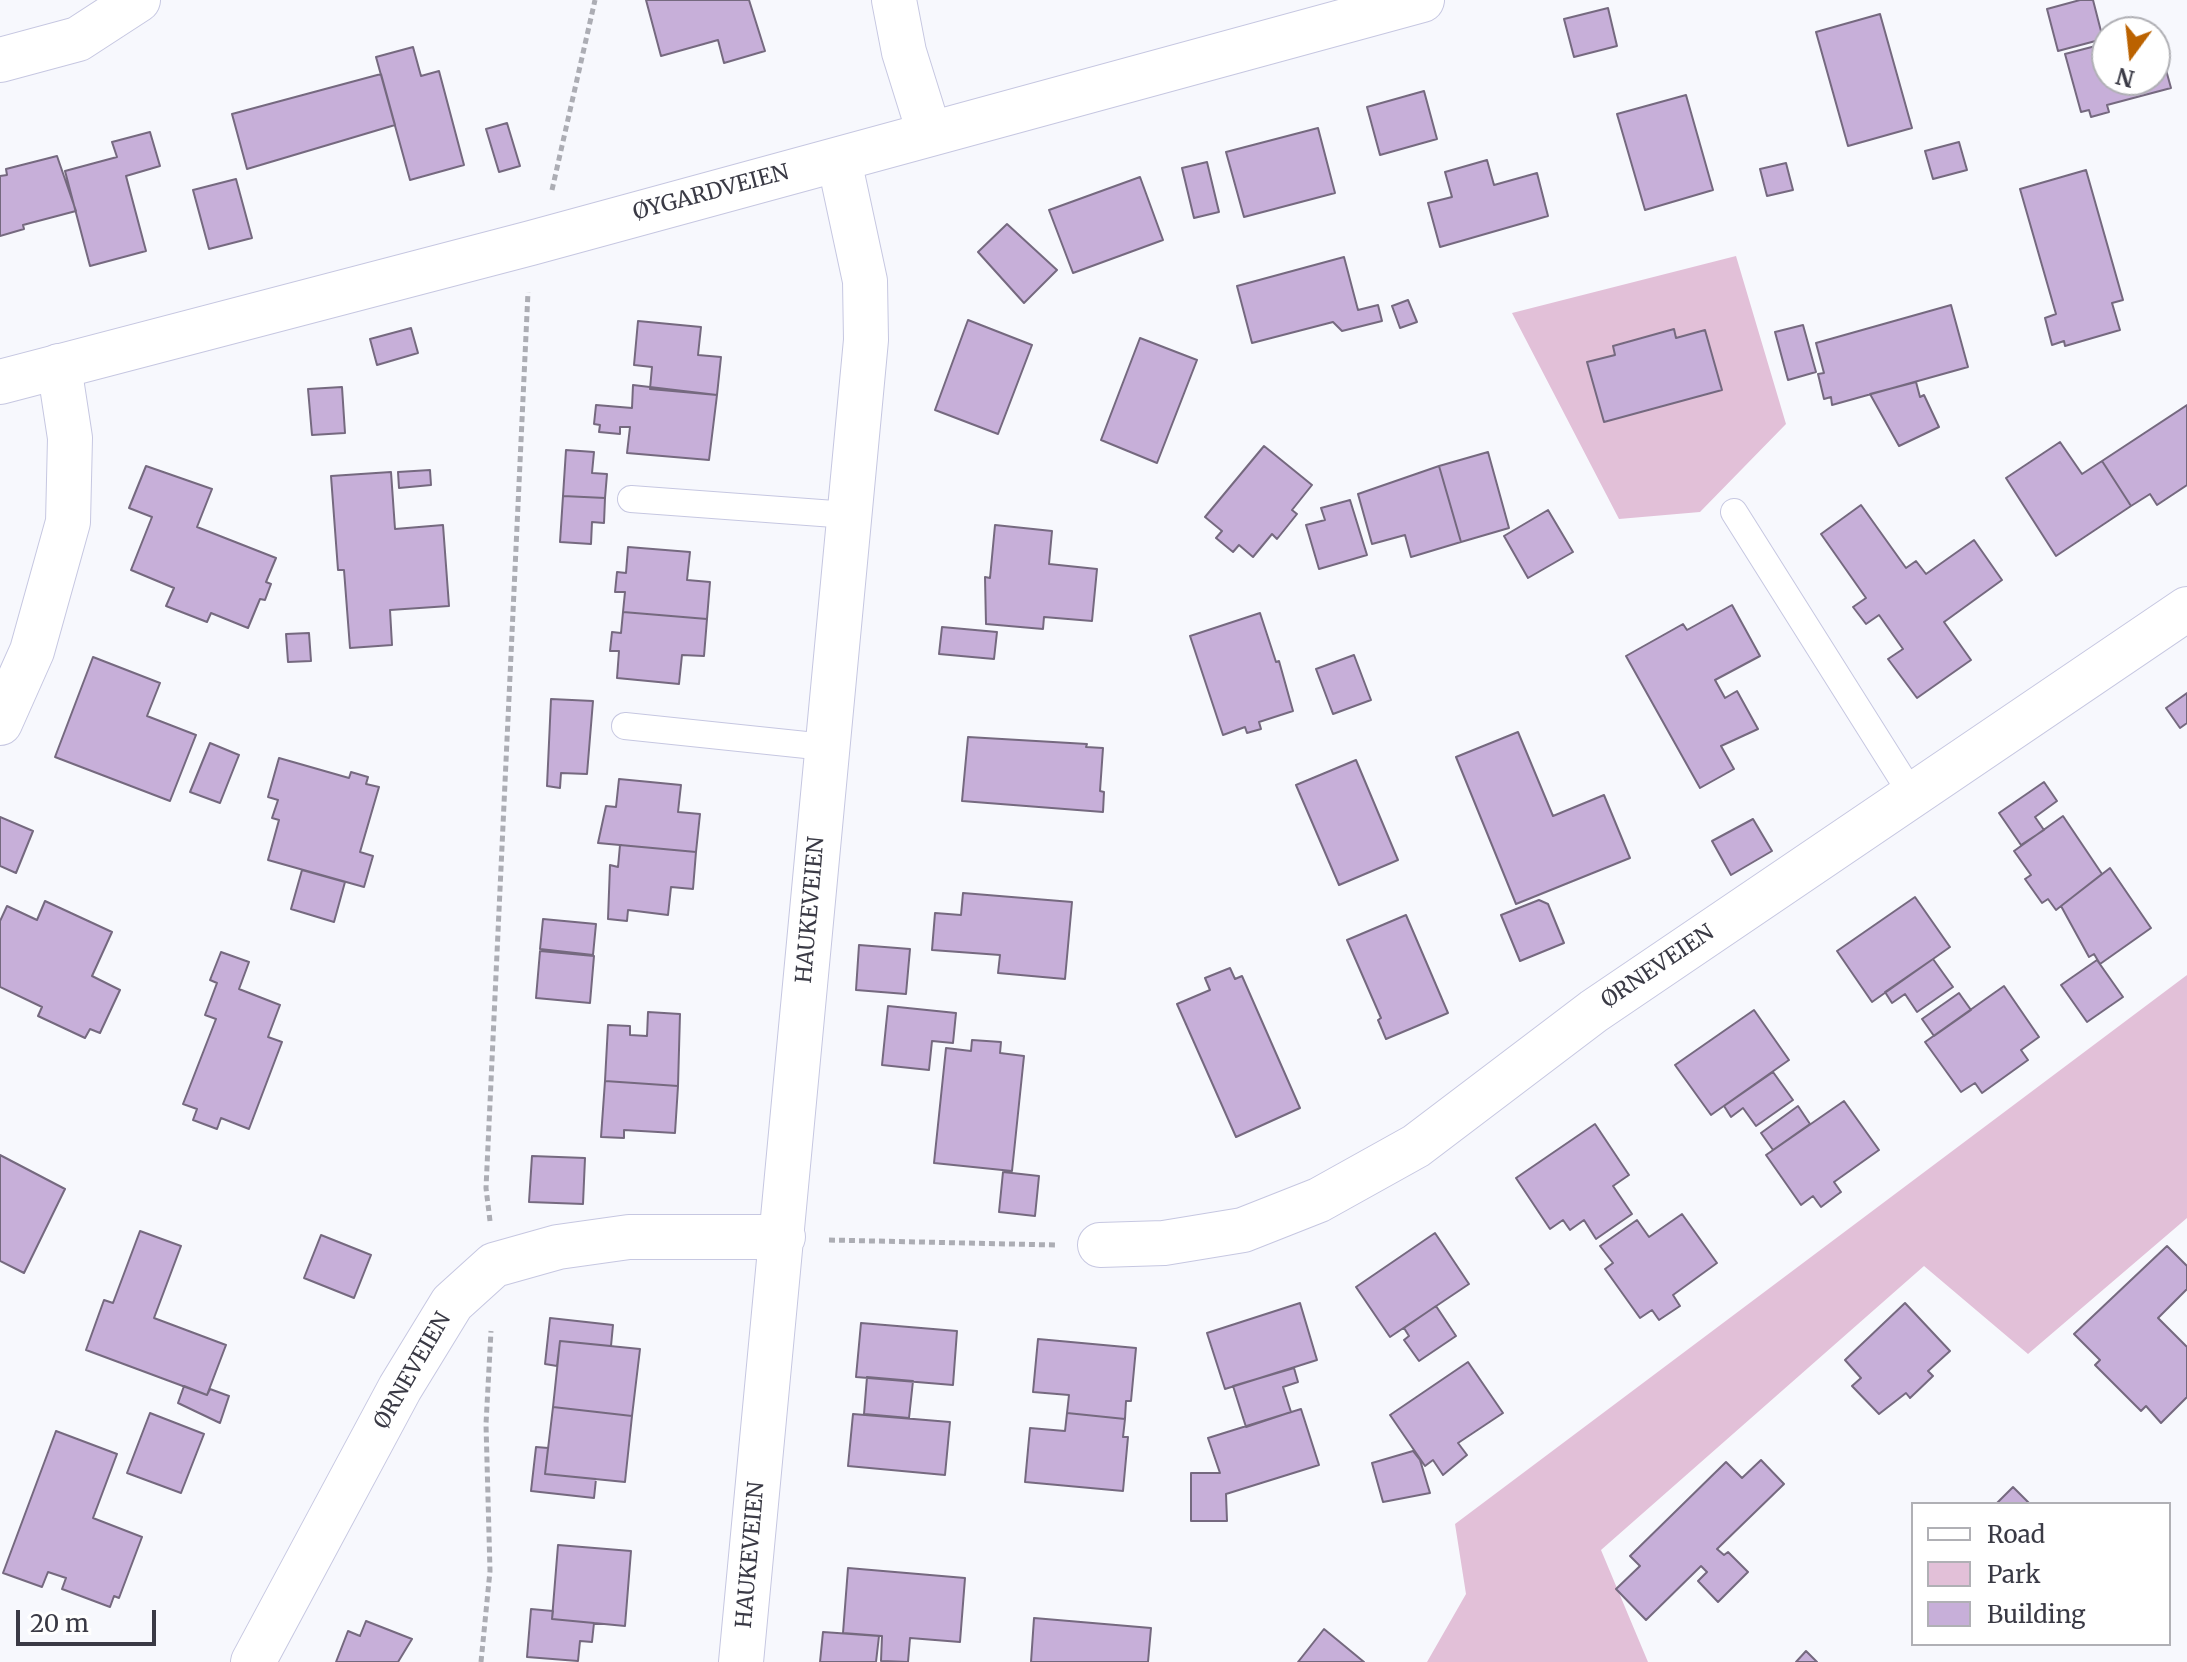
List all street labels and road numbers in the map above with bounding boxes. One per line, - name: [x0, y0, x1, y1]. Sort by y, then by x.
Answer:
- street label: ØYGARDVEIEN: [630, 159, 792, 227]
- street label: HAUKEVEIEN: [791, 836, 831, 984]
- street label: ØRNEVEIEN: [1597, 920, 1719, 1014]
- street label: ØRNEVEIEN: [369, 1308, 457, 1434]
- street label: HAUKEVEIEN: [731, 1481, 771, 1629]

